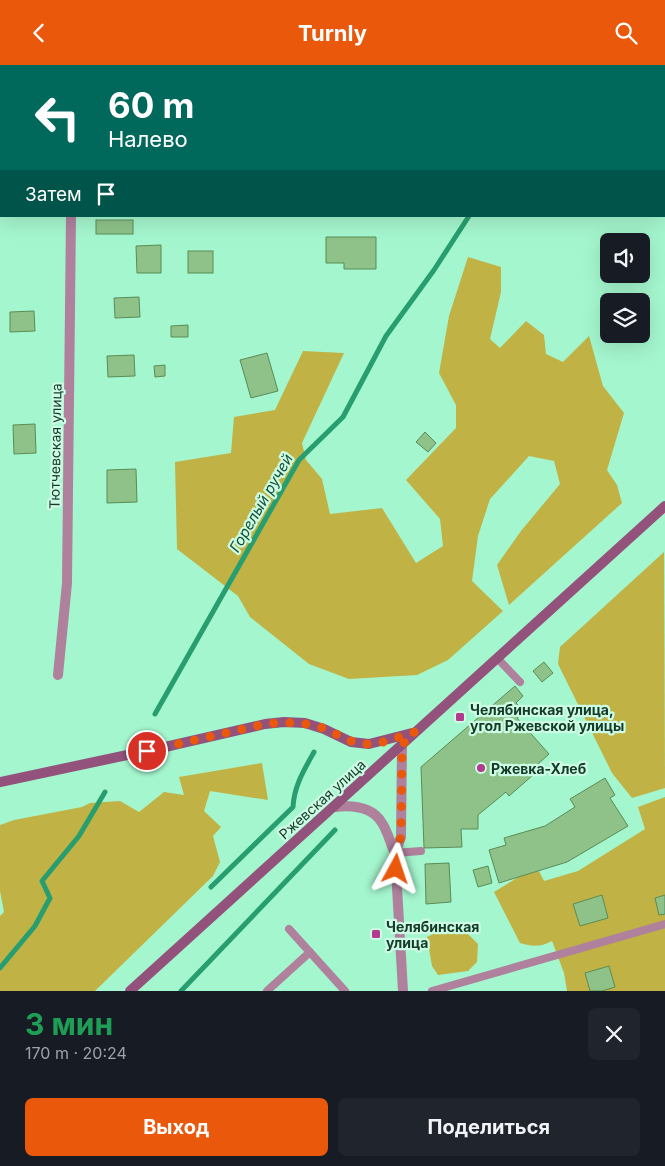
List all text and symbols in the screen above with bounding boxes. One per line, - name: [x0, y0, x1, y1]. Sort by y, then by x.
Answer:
- icon: back: [25, 19, 53, 47]
- icon: search: [612, 19, 640, 47]
- text: Turnly: [298, 20, 367, 46]
- text: 60 m: [108, 84, 195, 126]
- icon: left: [25, 85, 90, 150]
- text: Налево: [108, 126, 188, 152]
- icon: arrive: [92, 180, 120, 208]
- text: Затем: [25, 183, 82, 206]
- map controls: [600, 233, 650, 343]
- button: sound: [600, 233, 650, 283]
- button: layers: [600, 293, 650, 343]
- street label: Тютчевская улица: [45, 383, 65, 509]
- water label: Горелый ручей: [225, 450, 297, 556]
- place label: Челябинская улица, угол Ржевской улицы: [470, 701, 624, 734]
- marker: Челябинская улица, угол Ржевской улицы: [454, 711, 466, 723]
- pin: [126, 730, 168, 772]
- icon: arrive: [133, 737, 161, 765]
- street label: Ржевская улица: [275, 756, 369, 842]
- place label: Ржевка-Хлеб: [491, 760, 586, 777]
- marker: Ржевка-Хлеб: [475, 762, 487, 774]
- position arrow: [369, 842, 421, 894]
- place label: Челябинская улица: [386, 918, 479, 951]
- marker: Челябинская улица: [370, 928, 382, 940]
- text: 3 мин: [25, 1006, 113, 1042]
- button: close: [588, 1008, 640, 1060]
- text: 170 m · 20:24: [25, 1043, 127, 1063]
- button: Выход: [25, 1098, 328, 1156]
- button: Поделиться: [338, 1098, 640, 1156]

